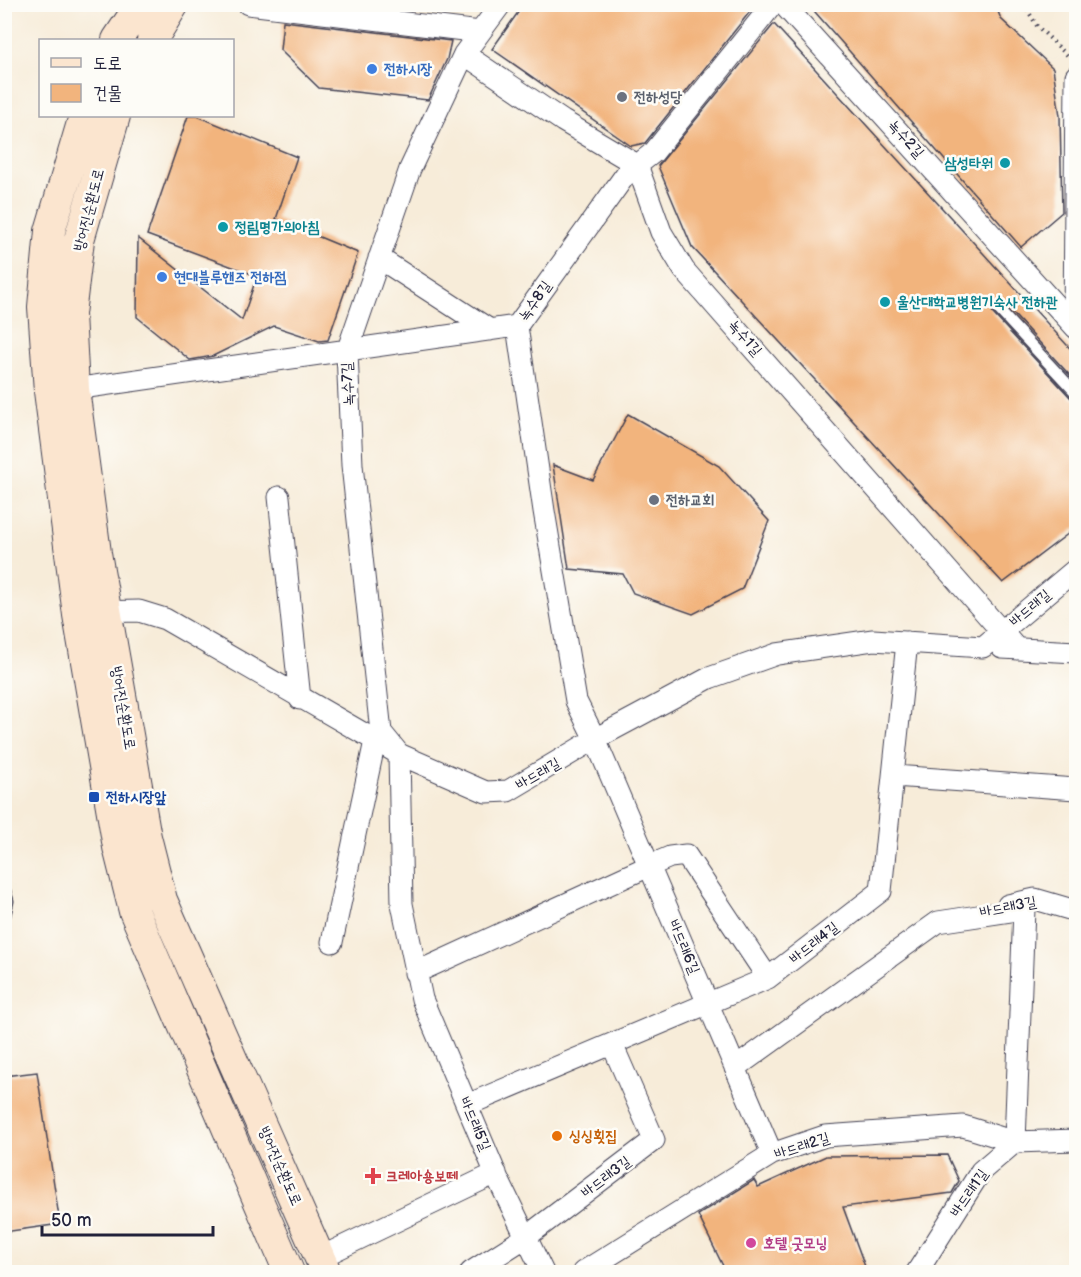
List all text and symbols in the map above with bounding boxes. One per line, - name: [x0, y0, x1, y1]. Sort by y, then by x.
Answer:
- legend: [39, 39, 234, 117]
- text: 도로: [93, 53, 122, 74]
- place label: 전하시장: [383, 60, 432, 79]
- marker: 전하시장: [365, 62, 379, 76]
- text: 건물: [93, 83, 122, 104]
- place label: 전하성당: [633, 88, 682, 107]
- marker: 전하성당: [615, 90, 629, 104]
- street label: 녹수2길: [884, 116, 928, 162]
- place label: 삼성타워: [944, 154, 993, 173]
- marker: 삼성타워: [998, 156, 1012, 170]
- street label: 방어진순환도로: [70, 167, 108, 253]
- place label: 정림명가의아침: [234, 218, 320, 237]
- marker: 정림명가의아침: [216, 220, 230, 234]
- place label: 현대블루핸즈 전하점: [174, 268, 287, 287]
- marker: 현대블루핸즈 전하점: [155, 270, 169, 284]
- street label: 녹수8길: [514, 277, 556, 325]
- place label: 울산대학교병원기숙사 전하관: [897, 293, 1058, 312]
- marker: 울산대학교병원기숙사 전하관: [878, 295, 892, 309]
- street label: 녹수1길: [724, 316, 766, 360]
- street label: 녹수7길: [337, 362, 359, 406]
- place label: 전하교회: [665, 491, 714, 510]
- marker: 전하교회: [647, 493, 661, 507]
- street label: 바드래길: [1005, 585, 1055, 631]
- street label: 방어진순환도로: [106, 665, 140, 751]
- street label: 바드래길: [512, 754, 564, 794]
- place label: 전하시장앞: [105, 788, 166, 807]
- marker: 전하시장앞: [87, 790, 101, 804]
- street label: 바드래3길: [978, 892, 1038, 922]
- street label: 바드래6길: [664, 917, 704, 977]
- street label: 바드래4길: [786, 918, 842, 968]
- street label: 바드래5길: [455, 1094, 495, 1154]
- street label: 방어진순환도로: [254, 1124, 306, 1208]
- place label: 싱싱횟집: [569, 1127, 617, 1146]
- street label: 바드래2길: [772, 1128, 832, 1164]
- marker: 싱싱횟집: [550, 1129, 564, 1143]
- street label: 바드래3길: [577, 1152, 635, 1202]
- street label: 바드래1길: [946, 1165, 992, 1221]
- marker: 크레아숑보떼: [364, 1167, 382, 1185]
- place label: 크레아숑보떼: [386, 1167, 458, 1186]
- scale bar: [42, 1199, 213, 1237]
- text: 50 m: [51, 1210, 92, 1231]
- place label: 호텔 굿모닝: [763, 1234, 827, 1253]
- marker: 호텔 굿모닝: [744, 1236, 758, 1250]

